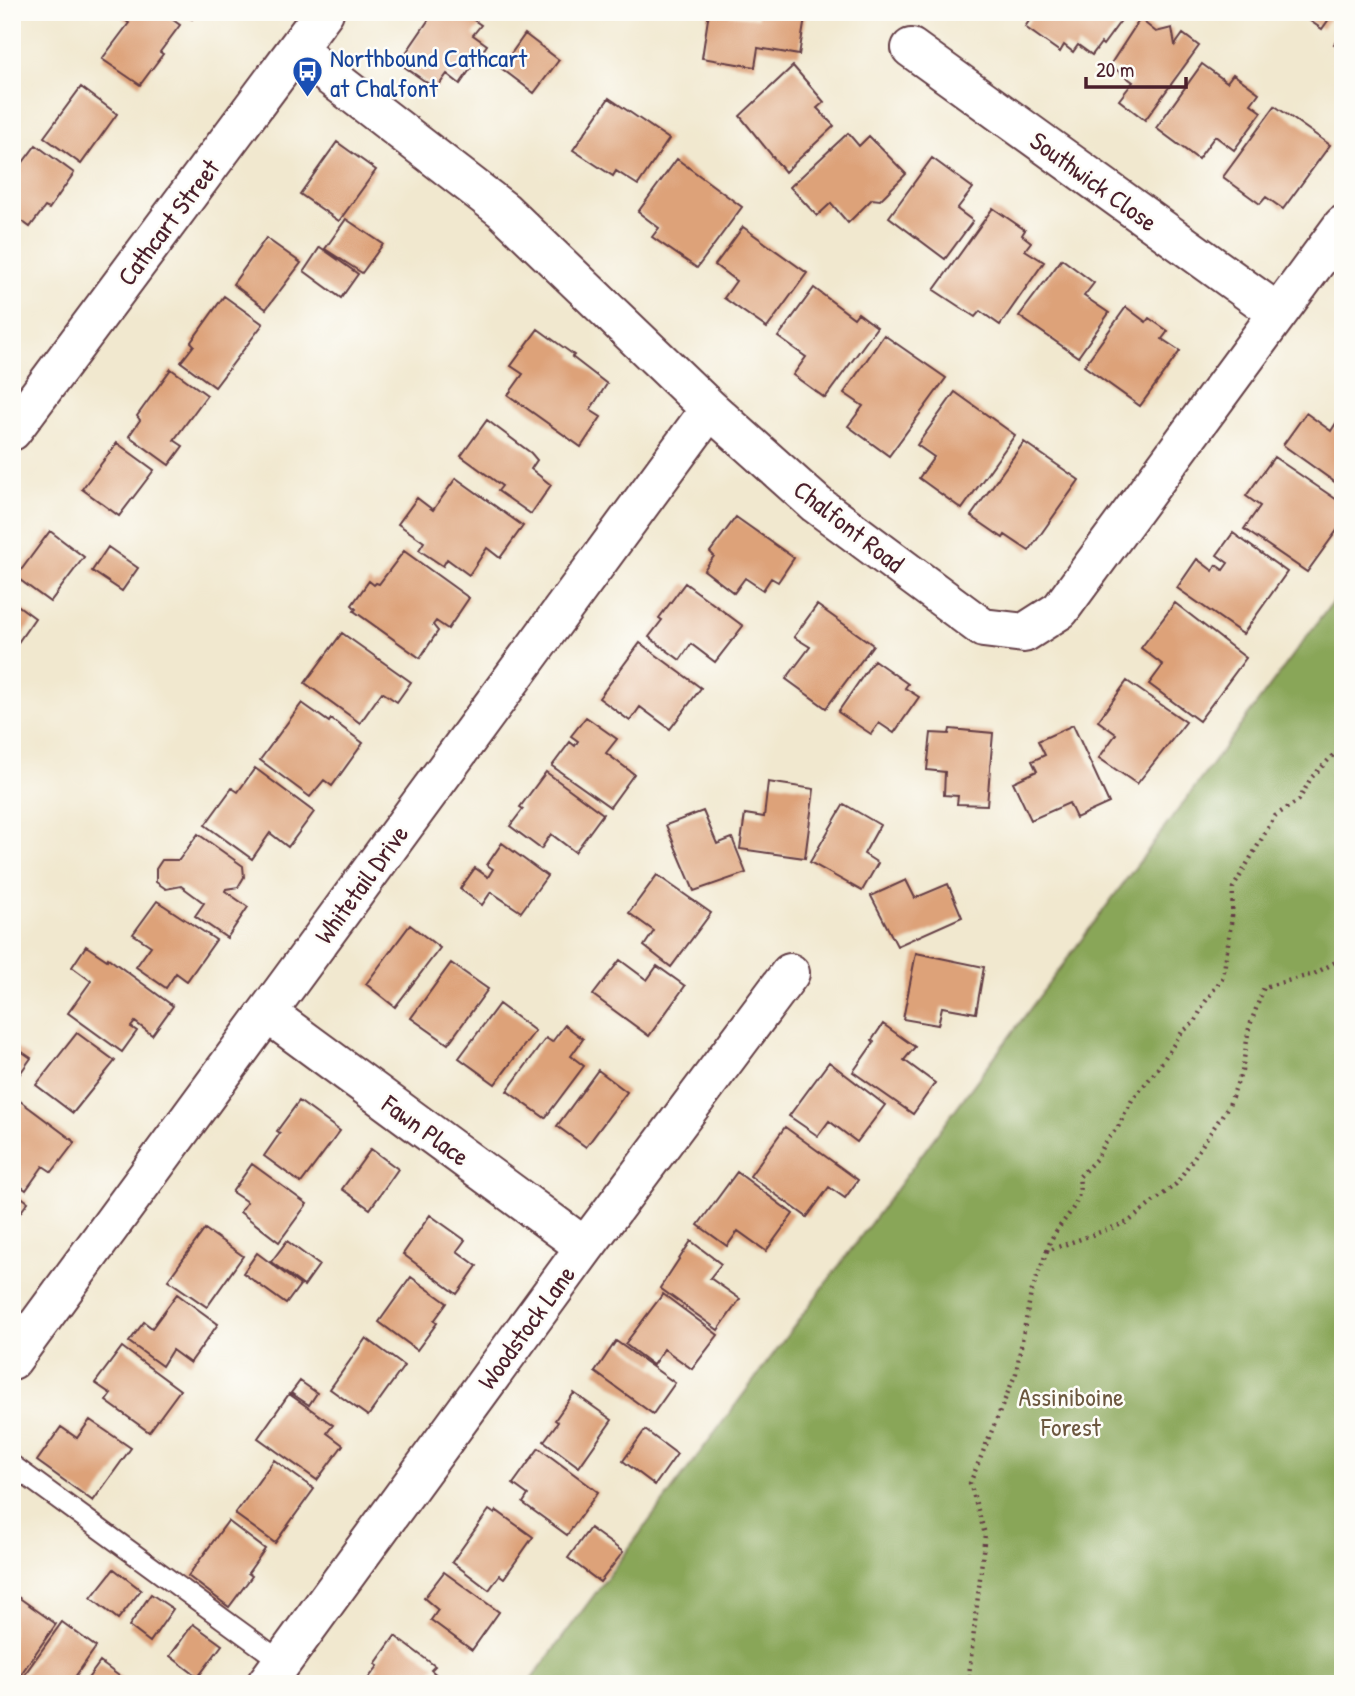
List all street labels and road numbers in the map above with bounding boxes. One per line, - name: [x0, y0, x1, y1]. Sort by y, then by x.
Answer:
- street label: Southwick Close: [1023, 123, 1165, 239]
- street label: Cathcart Street: [109, 151, 228, 292]
- street label: Chalfont Road: [786, 472, 912, 580]
- street label: Whitetail Drive: [306, 818, 416, 950]
- street label: Fawn Place: [375, 1086, 477, 1173]
- street label: Woodstock Lane: [469, 1258, 583, 1396]

